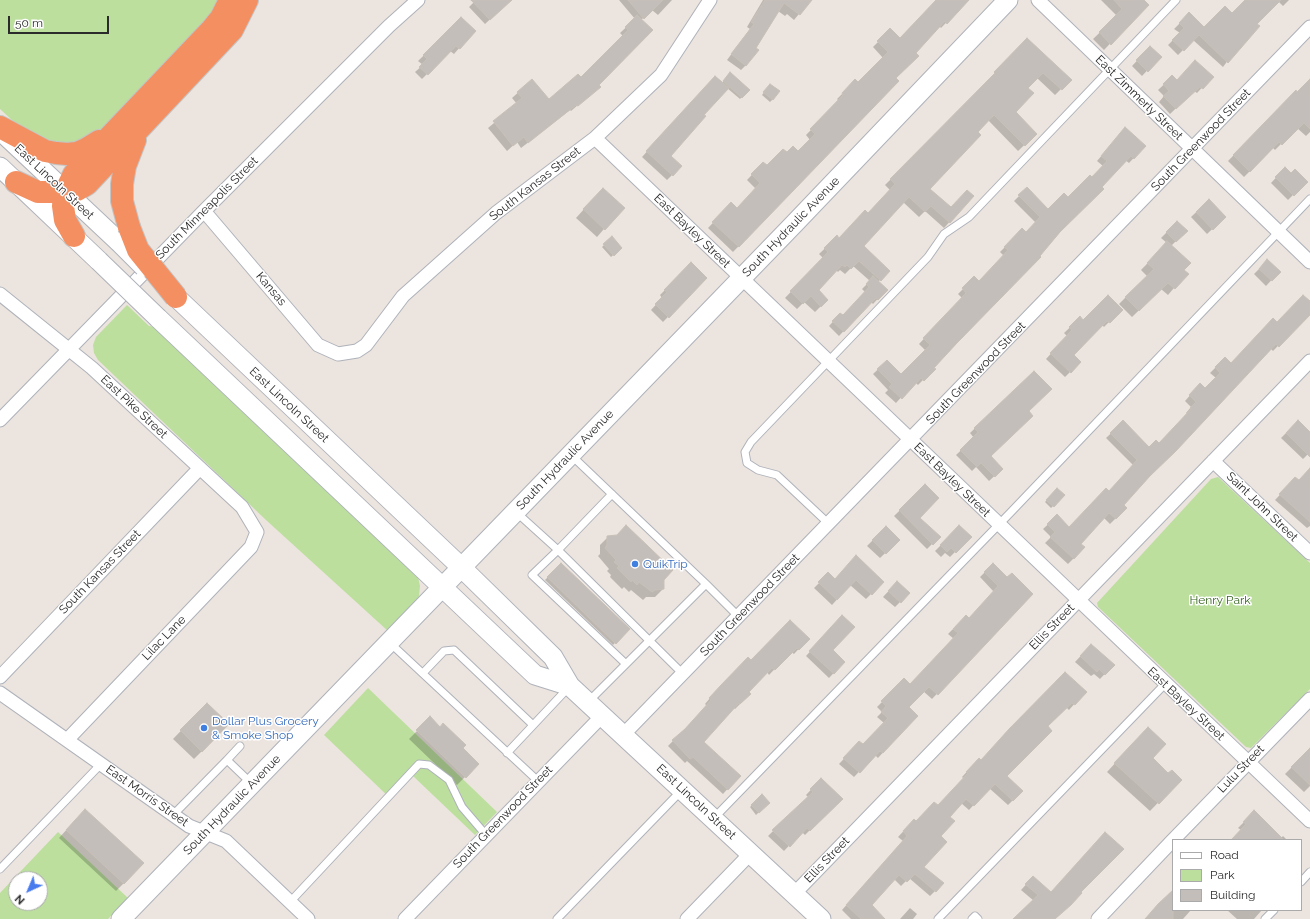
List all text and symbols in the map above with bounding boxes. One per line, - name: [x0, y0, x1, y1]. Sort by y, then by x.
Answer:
- scale bar: [10, 8, 111, 34]
- text: 50 m: [15, 16, 43, 30]
- street label: East Zimmerly Street: [1092, 53, 1186, 143]
- street label: South Greenwood Street: [1148, 86, 1254, 194]
- street label: East Lincoln Street: [11, 141, 97, 223]
- street label: South Kansas Street: [487, 144, 583, 224]
- street label: South Minneapolis Street: [153, 154, 261, 262]
- street label: South Hydraulic Avenue: [739, 174, 843, 280]
- street label: East Bayley Street: [651, 191, 733, 271]
- street label: Kansas: [253, 269, 289, 309]
- street label: South Greenwood Street: [923, 319, 1029, 427]
- street label: East Lincoln Street: [246, 364, 332, 446]
- street label: East Pike Street: [98, 372, 170, 442]
- street label: South Hydraulic Avenue: [513, 407, 617, 513]
- street label: East Bayley Street: [911, 440, 993, 520]
- street label: Saint John Street: [1223, 469, 1301, 545]
- street label: South Kansas Street: [56, 527, 144, 617]
- street label: South Greenwood Street: [697, 551, 803, 659]
- place label: QuikTrip: [643, 557, 688, 571]
- marker: QuikTrip: [630, 559, 640, 569]
- park label: Henry Park: [1189, 593, 1251, 607]
- street label: Ellis Street: [1026, 601, 1078, 653]
- street label: Lilac Lane: [139, 613, 189, 663]
- street label: East Bayley Street: [1144, 664, 1228, 744]
- place label: Dollar Plus Grocery & Smoke Shop: [212, 714, 319, 742]
- marker: Dollar Plus Grocery & Smoke Shop: [199, 723, 209, 733]
- street label: Lulu Street: [1215, 742, 1267, 796]
- street label: South Hydraulic Avenue: [180, 752, 284, 858]
- street label: East Lincoln Street: [653, 761, 739, 843]
- street label: East Morris Street: [103, 762, 191, 830]
- street label: South Greenwood Street: [450, 763, 556, 871]
- street label: Ellis Street: [801, 834, 853, 886]
- legend: [1172, 839, 1302, 911]
- text: Road: [1210, 848, 1239, 862]
- text: Park: [1210, 868, 1235, 882]
- north arrow: [8, 871, 48, 911]
- text: Building: [1210, 888, 1256, 902]
- text: N: [12, 892, 28, 907]

